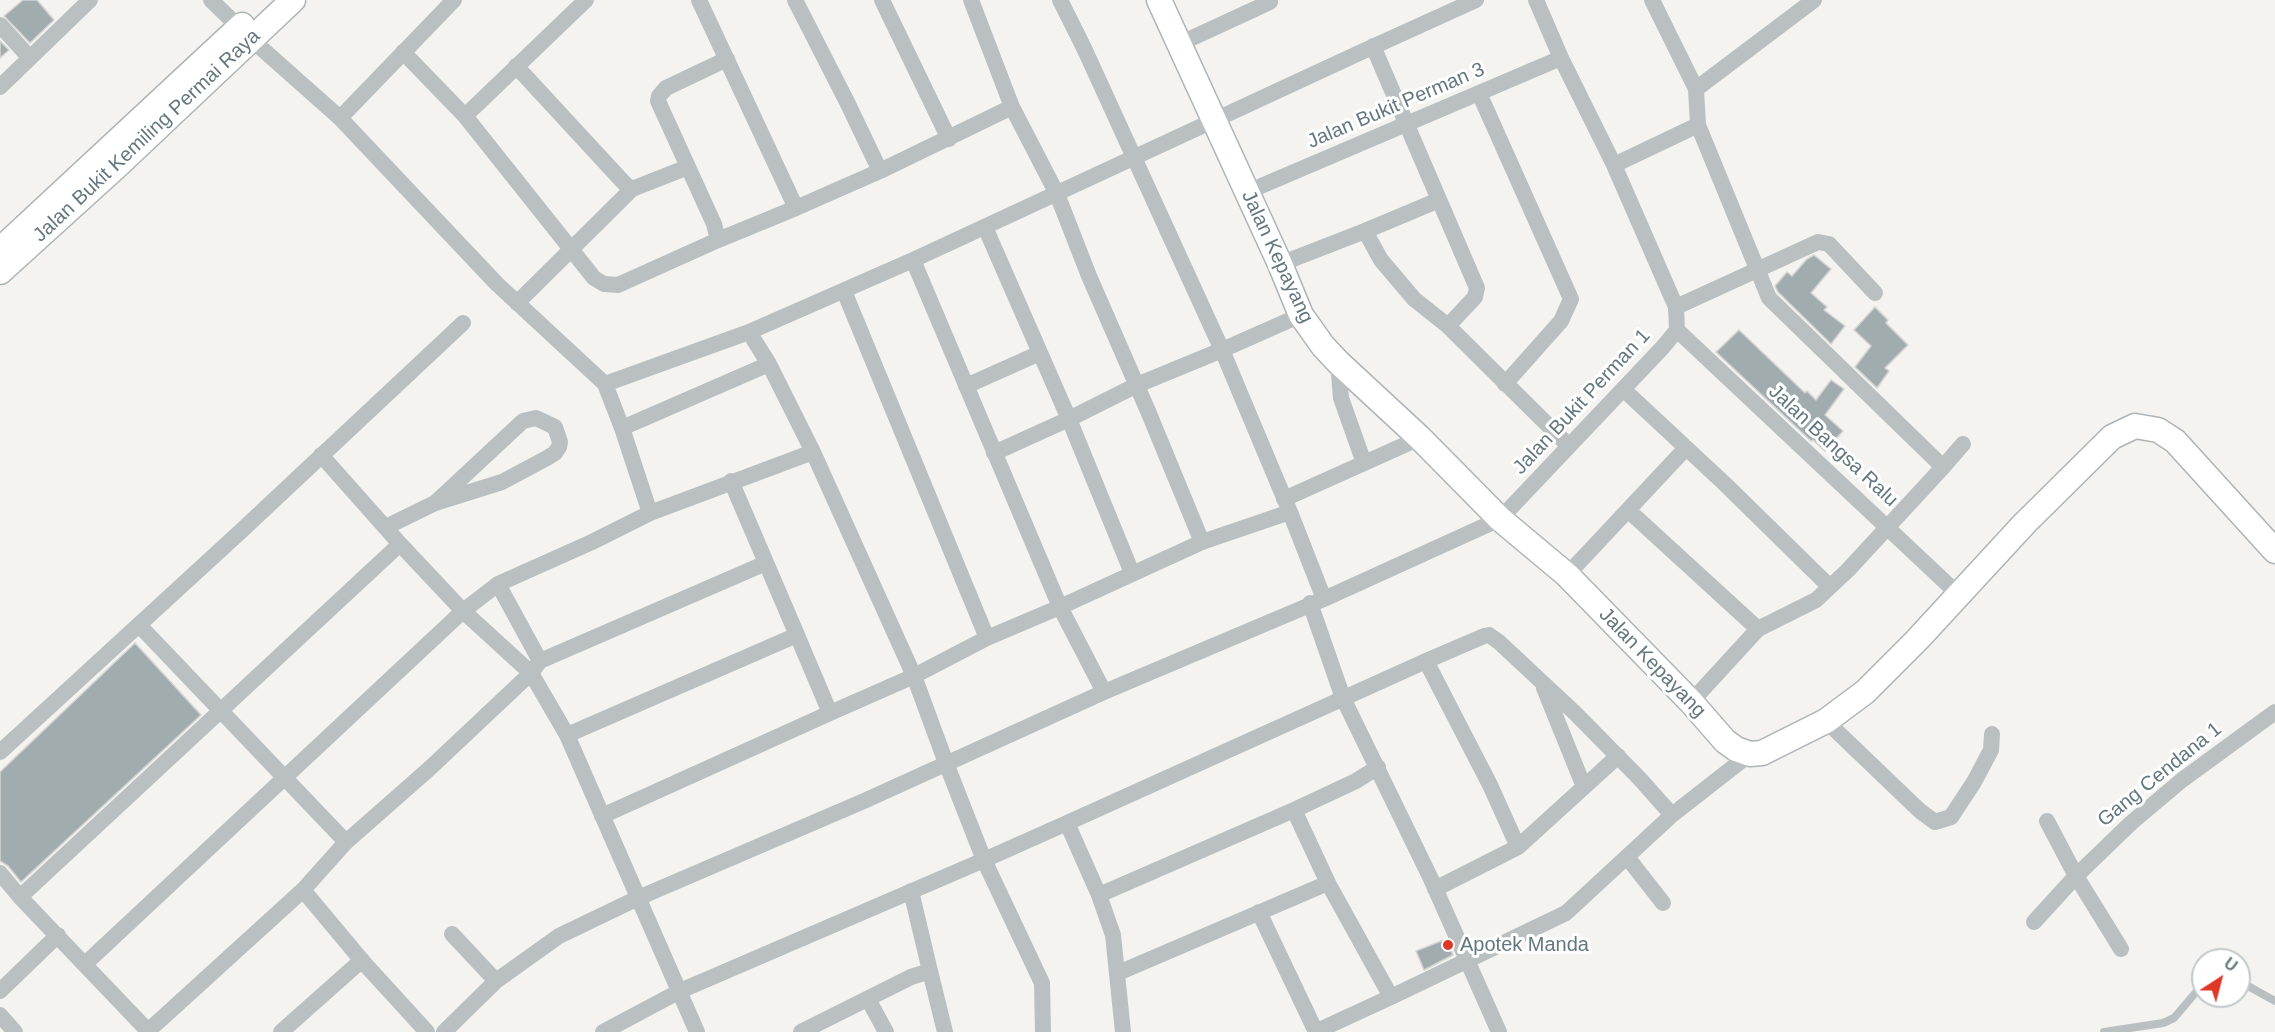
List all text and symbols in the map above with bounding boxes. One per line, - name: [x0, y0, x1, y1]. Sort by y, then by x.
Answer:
- street label: Jalan Bukit Kemiling Permai Raya: [29, 25, 265, 247]
- street label: Jalan Bukit Perman 3: [1304, 58, 1488, 154]
- street label: Jalan Kepayang: [1236, 187, 1318, 327]
- street label: Jalan Bukit Perman 1: [1508, 324, 1656, 480]
- street label: Jalan Bangsa Ralu: [1763, 380, 1903, 512]
- street label: Jalan Kepayang: [1594, 603, 1710, 723]
- street label: Gang Cendana 1: [2093, 718, 2227, 832]
- place label: Apotek Manda: [1460, 933, 1589, 957]
- marker: Apotek Manda: [1441, 938, 1455, 952]
- north arrow: [2191, 948, 2251, 1008]
- text: U: [2221, 954, 2240, 975]

